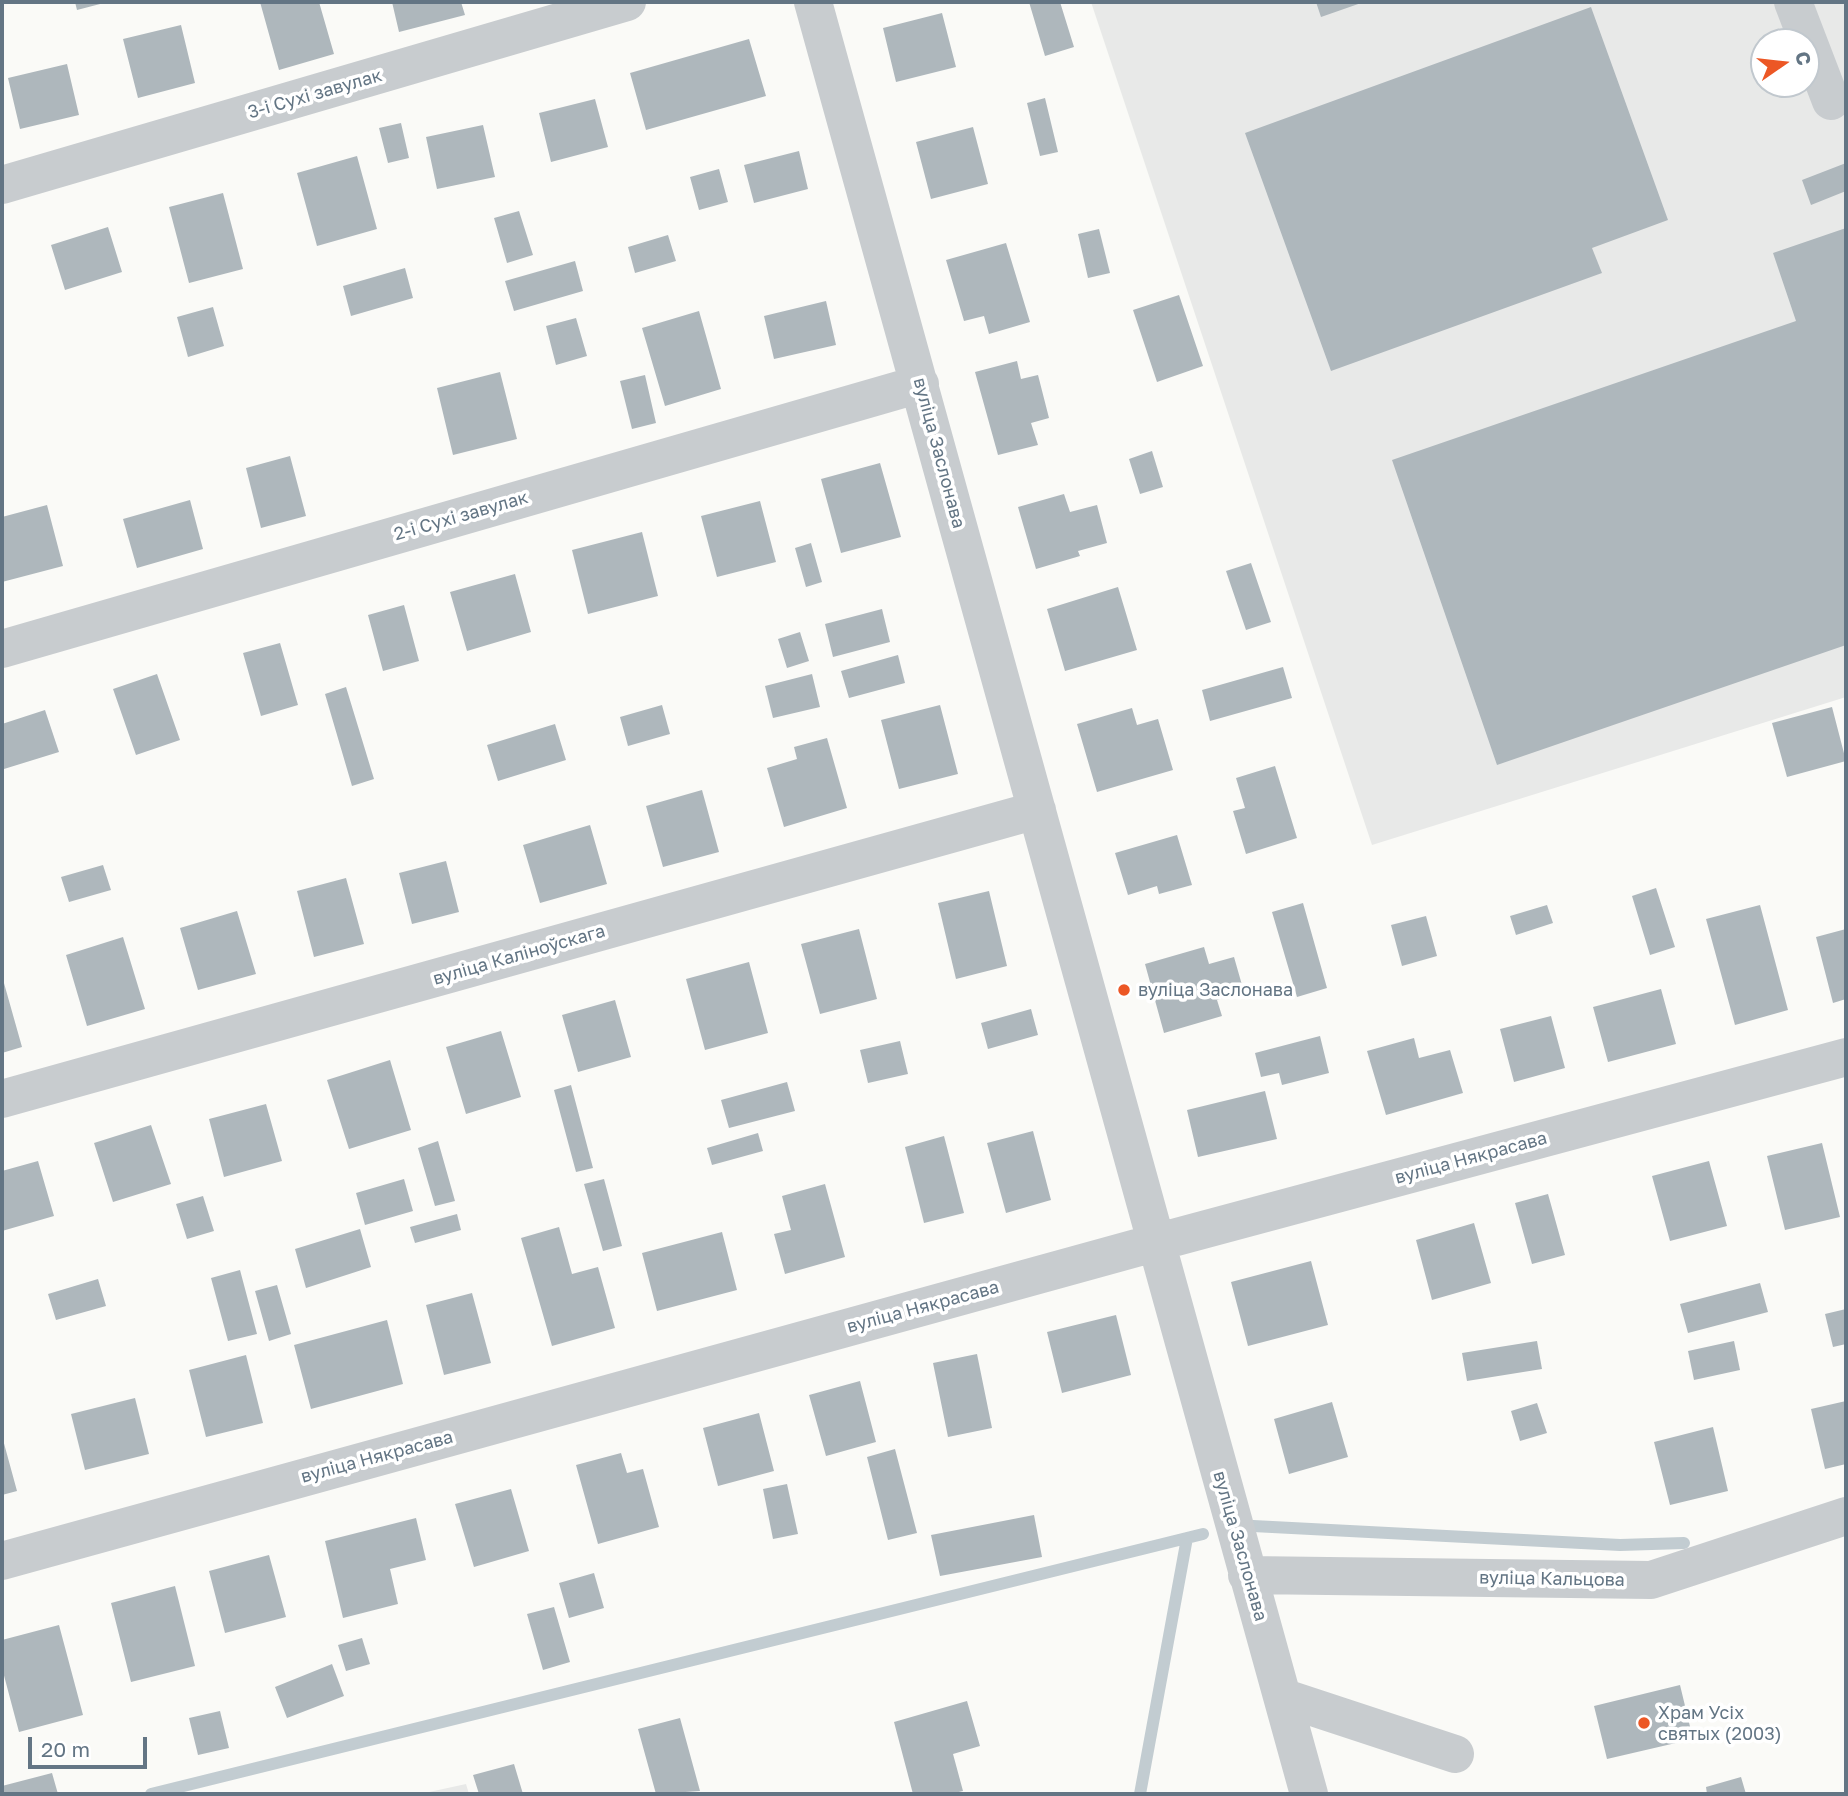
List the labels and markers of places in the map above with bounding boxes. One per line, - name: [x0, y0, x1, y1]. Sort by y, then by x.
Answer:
- place label: вуліца Заслонава: [1138, 979, 1293, 1001]
- marker: вуліца Заслонава: [1116, 982, 1132, 998]
- place label: Храм Усіх святых (2003): [1658, 1702, 1782, 1744]
- marker: Храм Усіх святых (2003): [1636, 1715, 1652, 1731]

